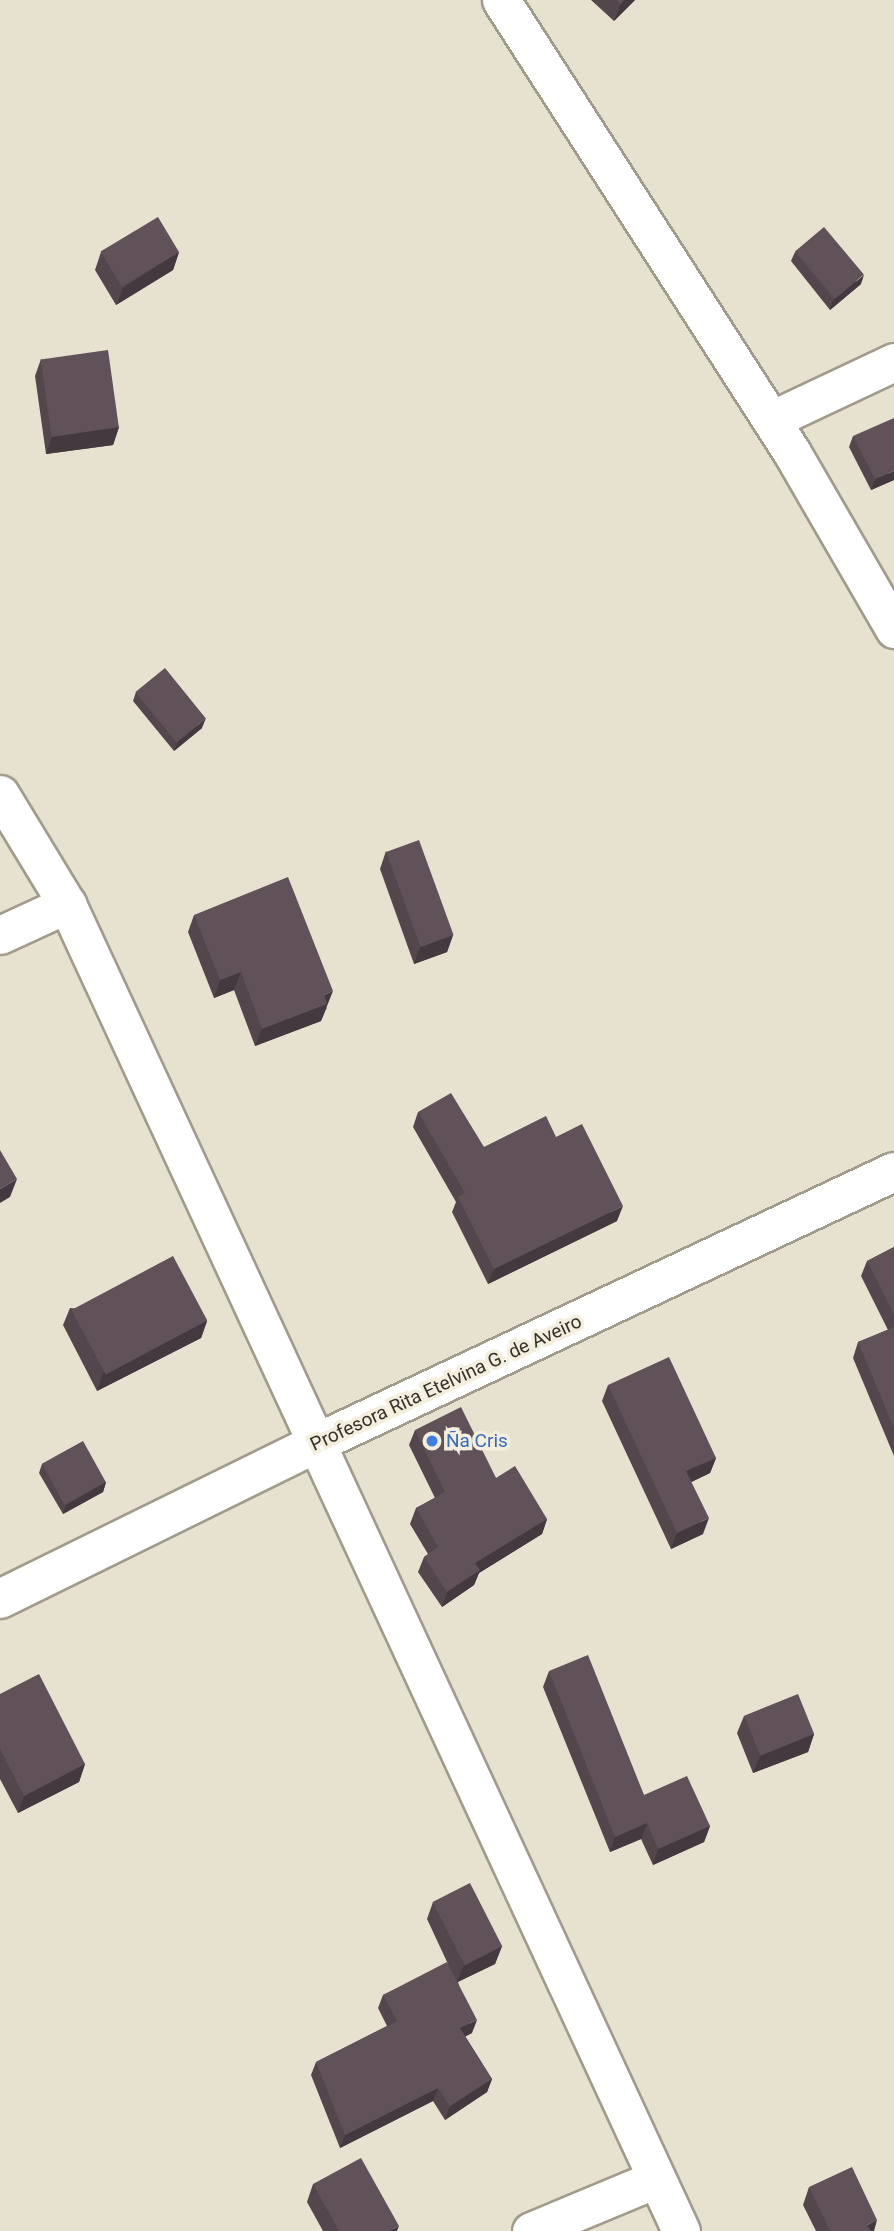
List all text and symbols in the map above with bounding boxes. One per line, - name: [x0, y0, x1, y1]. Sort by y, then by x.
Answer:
- street label: Profesora Rita Etelvina G. de Aveiro: [307, 1310, 585, 1456]
- place label: Ña Cris: [446, 1430, 508, 1452]
- marker: Ña Cris: [424, 1433, 440, 1449]

